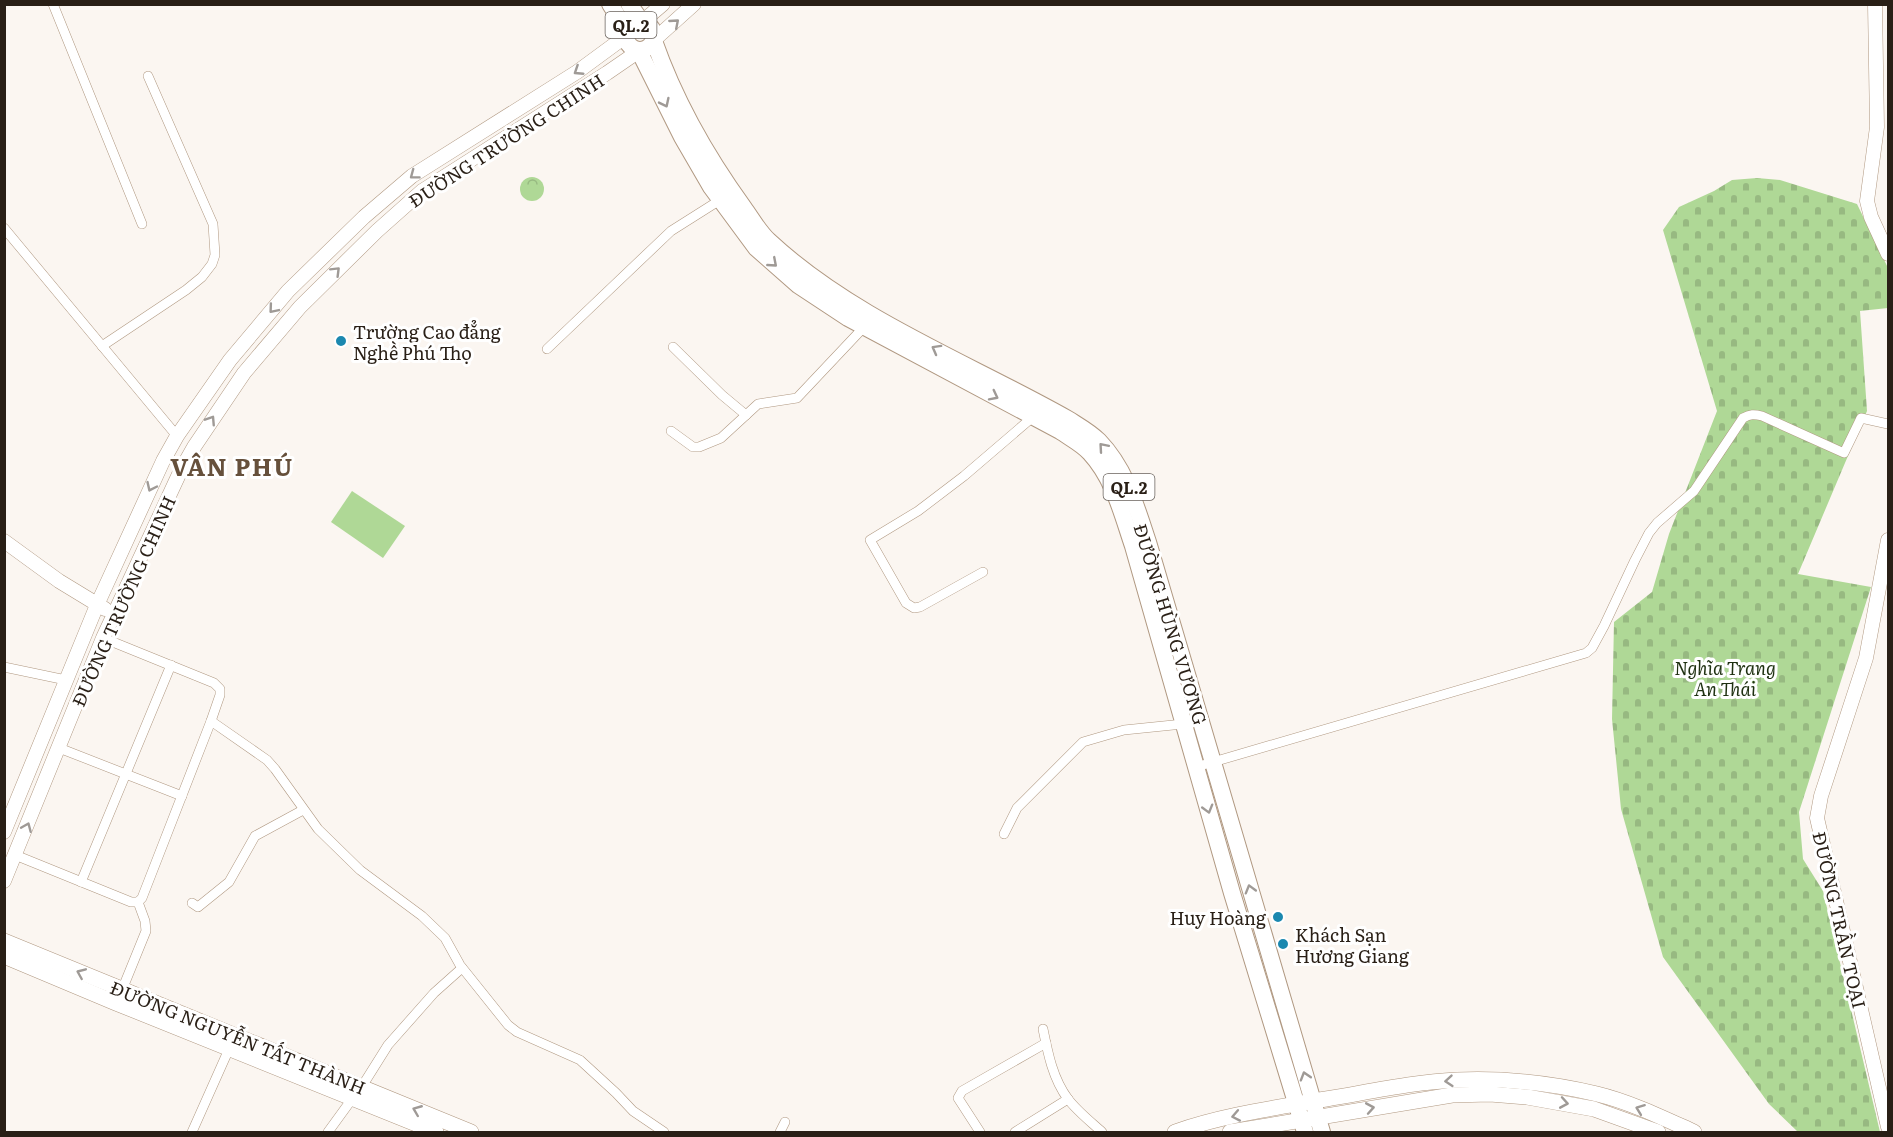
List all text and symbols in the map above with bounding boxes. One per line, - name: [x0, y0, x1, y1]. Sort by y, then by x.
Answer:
- road number: QL.2: [606, 12, 656, 38]
- one-way arrow: [668, 19, 679, 30]
- one-way arrow: [574, 63, 585, 74]
- street label: ĐƯỜNG TRƯỜNG CHINH: [403, 67, 609, 213]
- one-way arrow: [658, 97, 669, 107]
- one-way arrow: [410, 168, 421, 179]
- one-way arrow: [766, 256, 777, 267]
- one-way arrow: [329, 267, 339, 278]
- one-way arrow: [269, 302, 280, 313]
- place label: Trường Cao đẳng Nghề Phú Thọ: [353, 318, 502, 366]
- marker: Trường Cao đẳng Nghề Phú Thọ: [334, 334, 348, 348]
- one-way arrow: [931, 345, 942, 356]
- one-way arrow: [987, 389, 998, 400]
- one-way arrow: [204, 416, 215, 427]
- one-way arrow: [1099, 443, 1110, 454]
- district label: VÂN PHÚ: [170, 448, 294, 483]
- road number: QL.2: [1104, 474, 1154, 500]
- one-way arrow: [147, 480, 159, 491]
- street label: ĐƯỜNG TRƯỜNG CHINH: [64, 491, 182, 711]
- street label: ĐƯỜNG HÙNG VƯƠNG: [1128, 520, 1214, 728]
- park label: Nghĩa Trang An Thái: [1674, 654, 1776, 702]
- one-way arrow: [1201, 803, 1213, 814]
- one-way arrow: [20, 822, 32, 833]
- street label: ĐƯỜNG TRẦN TOẠI: [1807, 829, 1874, 1011]
- one-way arrow: [1245, 884, 1257, 895]
- place label: Huy Hoàng: [1169, 904, 1267, 931]
- marker: Huy Hoàng: [1271, 910, 1285, 924]
- place label: Khách Sạn Hương Giang: [1295, 921, 1410, 969]
- marker: Khách Sạn Hương Giang: [1276, 937, 1290, 951]
- one-way arrow: [77, 968, 88, 980]
- street label: ĐƯỜNG NGUYỄN TẤT THÀNH: [106, 972, 370, 1101]
- one-way arrow: [1300, 1071, 1312, 1082]
- one-way arrow: [1445, 1074, 1454, 1087]
- one-way arrow: [1559, 1096, 1569, 1109]
- one-way arrow: [1365, 1102, 1375, 1115]
- one-way arrow: [1636, 1104, 1647, 1116]
- one-way arrow: [413, 1105, 423, 1118]
- one-way arrow: [1231, 1109, 1241, 1122]

